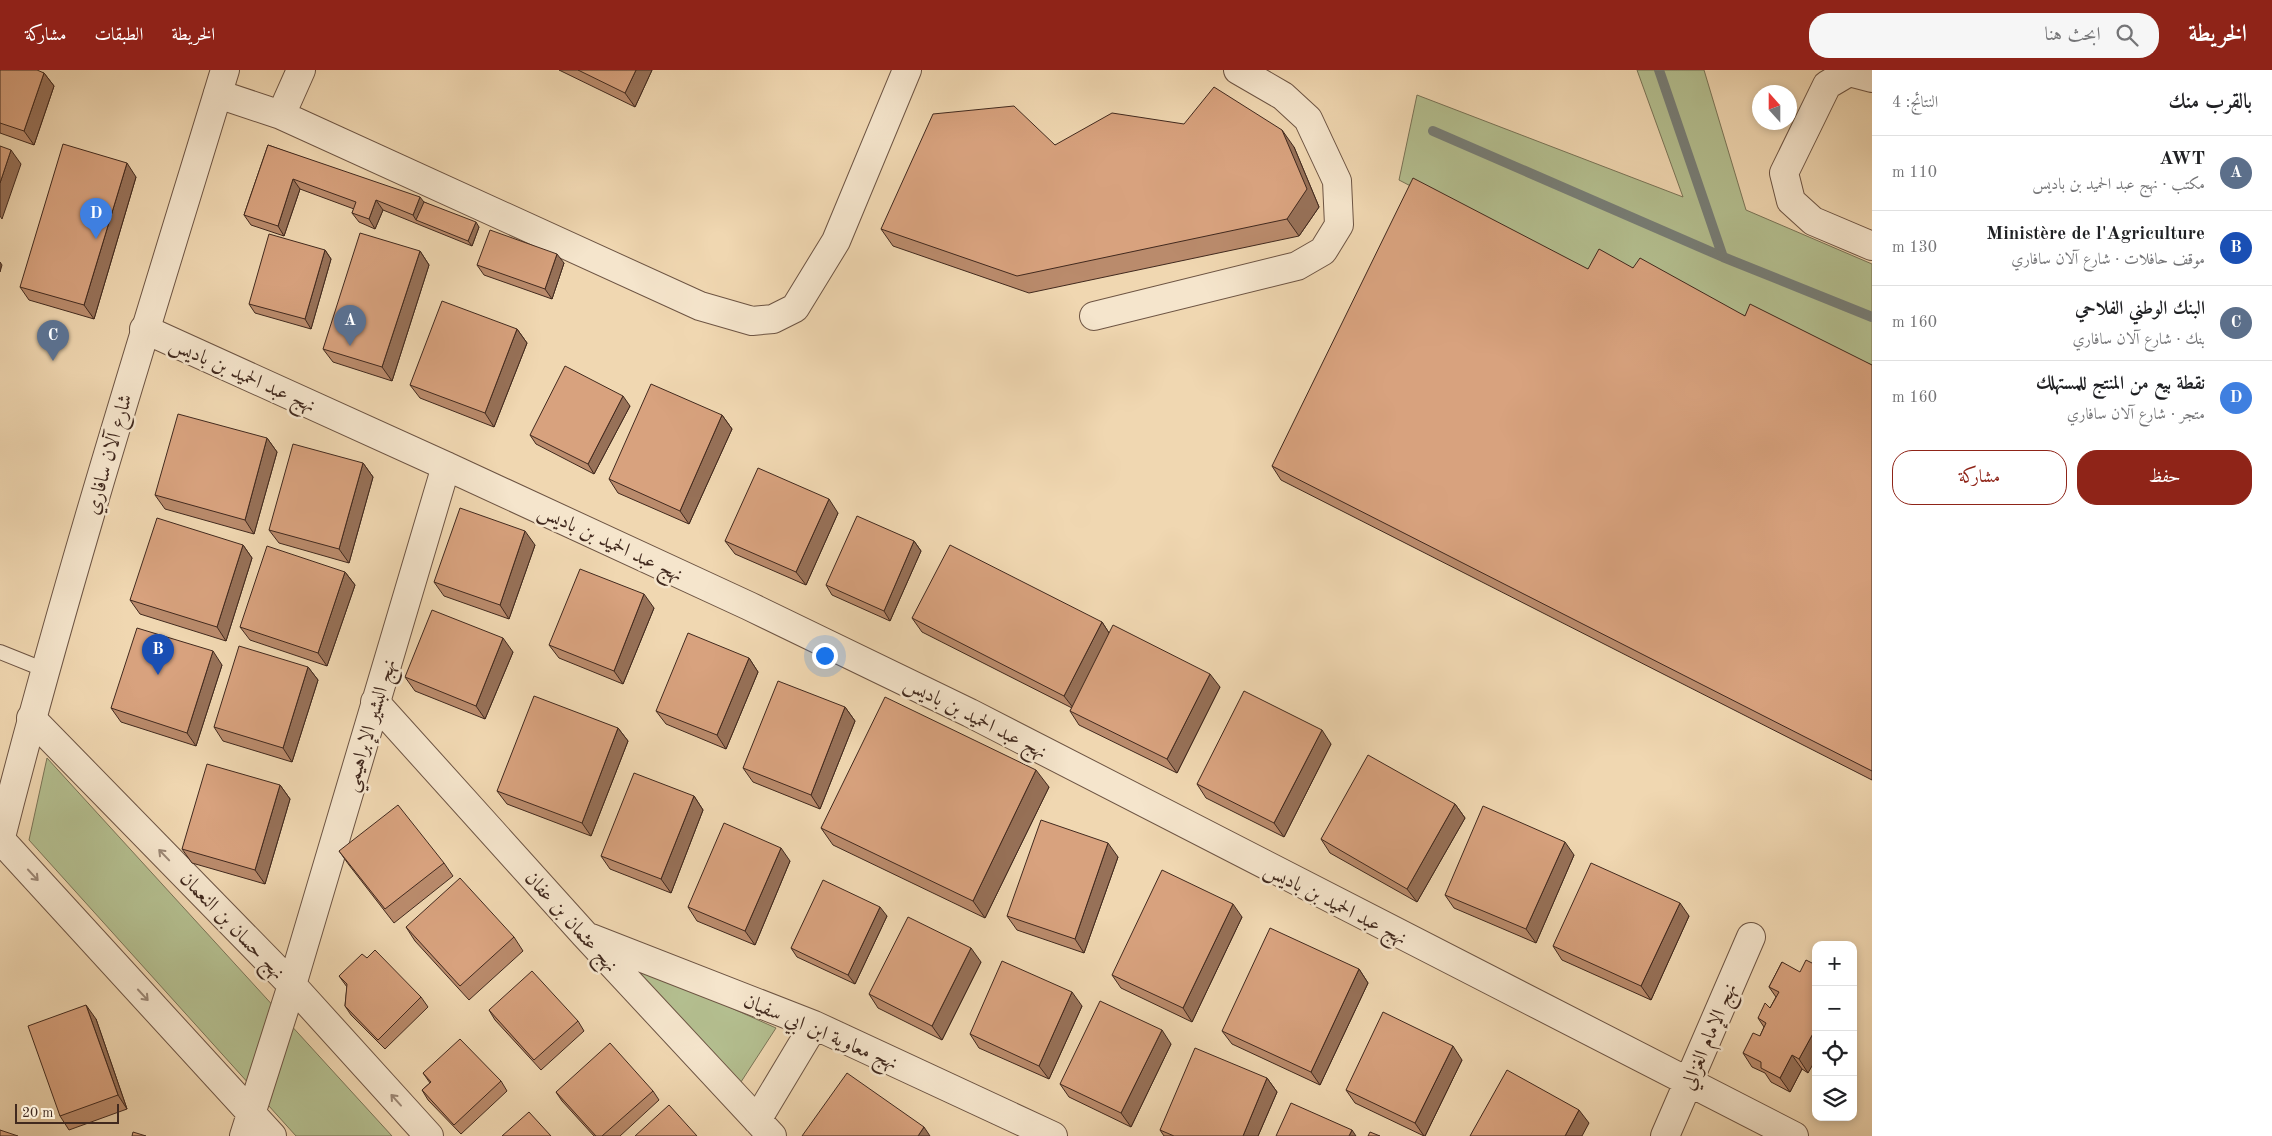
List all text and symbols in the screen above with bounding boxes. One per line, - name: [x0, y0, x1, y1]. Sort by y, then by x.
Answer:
- search box: [1809, 13, 2159, 58]
- icon: search: [2113, 21, 2141, 49]
- text: الخريطة: [2189, 23, 2247, 47]
- text: مشاركة: [25, 26, 66, 44]
- text: الطبقات: [94, 26, 143, 44]
- text: الخريطة: [171, 26, 215, 44]
- text: ابحث هنا: [2045, 26, 2101, 45]
- north arrow: [1752, 85, 1797, 130]
- text: بالقرب منك: [2169, 92, 2252, 113]
- text: النتائج: 4: [1892, 95, 1938, 111]
- text: AWT: [2159, 150, 2205, 169]
- text: 110 m: [1892, 165, 1937, 181]
- text: A: [2230, 165, 2242, 181]
- text: مكتب · نهج عبد الحميد بن باديس: [2032, 177, 2205, 193]
- pin: D: [80, 198, 112, 239]
- text: Ministère de l'Agriculture: [1986, 225, 2205, 244]
- text: 130 m: [1892, 240, 1937, 256]
- text: B: [2230, 240, 2242, 256]
- text: موقف حافلات · شارع آلان سافاري: [2011, 252, 2205, 268]
- text: البنك الوطني الفلاحي: [2075, 300, 2205, 319]
- pin: A: [334, 305, 366, 346]
- text: 160 m: [1892, 315, 1937, 331]
- text: C: [2231, 315, 2241, 331]
- pin: C: [37, 320, 69, 361]
- text: بنك · شارع آلان سافاري: [2072, 332, 2205, 348]
- street label: نهج عبد الحميد بن باديس: [164, 335, 318, 422]
- text: نقطة بيع من المنتج للمستهلك: [2036, 375, 2205, 394]
- text: 160 m: [1892, 390, 1937, 406]
- text: D: [2230, 390, 2242, 406]
- street label: شارع آلان سافاري: [79, 391, 142, 519]
- text: متجر · شارع آلان سافاري: [2067, 407, 2205, 423]
- button: مشاركة: [1892, 450, 2067, 505]
- button: حفظ: [2077, 450, 2252, 505]
- street label: نهج عبد الحميد بن باديس: [532, 502, 686, 592]
- pin: B: [142, 634, 174, 675]
- your location: [812, 643, 838, 669]
- street label: نهج البشير الإبراهيمي: [341, 657, 407, 796]
- street label: نهج عبد الحميد بن باديس: [898, 674, 1050, 769]
- one-way arrow: [158, 848, 170, 861]
- street label: نهج عبد الحميد بن باديس: [1258, 860, 1410, 955]
- street label: نهج عثمان بن عفان: [516, 868, 621, 981]
- one-way arrow: [28, 869, 39, 882]
- street label: نهج حسان بن النعمان: [171, 869, 288, 988]
- map controls: [1812, 941, 1857, 1121]
- button: +: [1812, 941, 1857, 986]
- street label: نهج الإمام الغزالي: [1678, 980, 1747, 1095]
- button: −: [1812, 986, 1857, 1031]
- one-way arrow: [137, 989, 149, 1001]
- street label: نهج معاوية ابن ابي سفيان: [738, 991, 900, 1080]
- button: locate: [1812, 1031, 1857, 1076]
- button: layers: [1812, 1076, 1857, 1121]
- one-way arrow: [390, 1093, 402, 1106]
- scale bar: [15, 1101, 119, 1124]
- text: 20 m: [22, 1106, 53, 1120]

